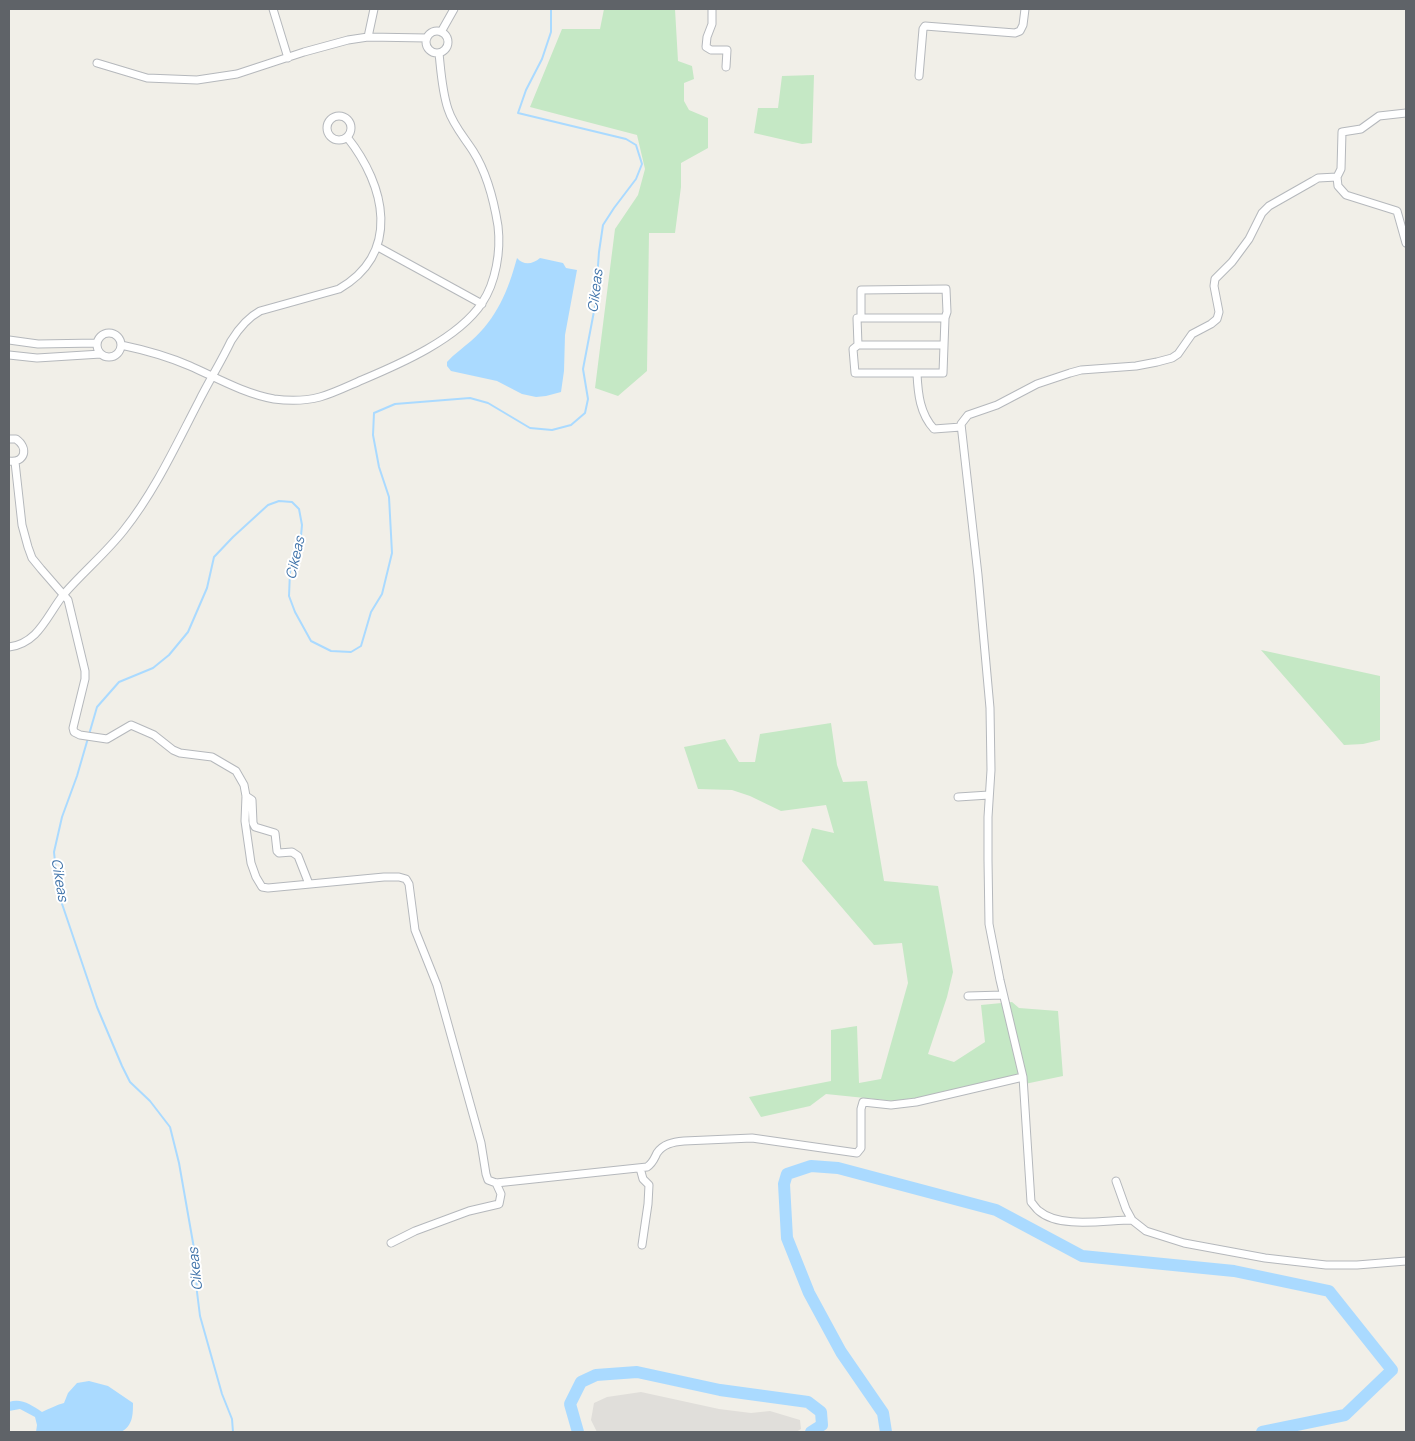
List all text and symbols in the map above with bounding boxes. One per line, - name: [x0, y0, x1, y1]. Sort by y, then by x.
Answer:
- water label: Cikeas: [585, 269, 607, 313]
- water label: Cikeas: [283, 535, 309, 581]
- water label: Cikeas: [47, 857, 71, 903]
- water label: Cikeas: [185, 1247, 207, 1291]

